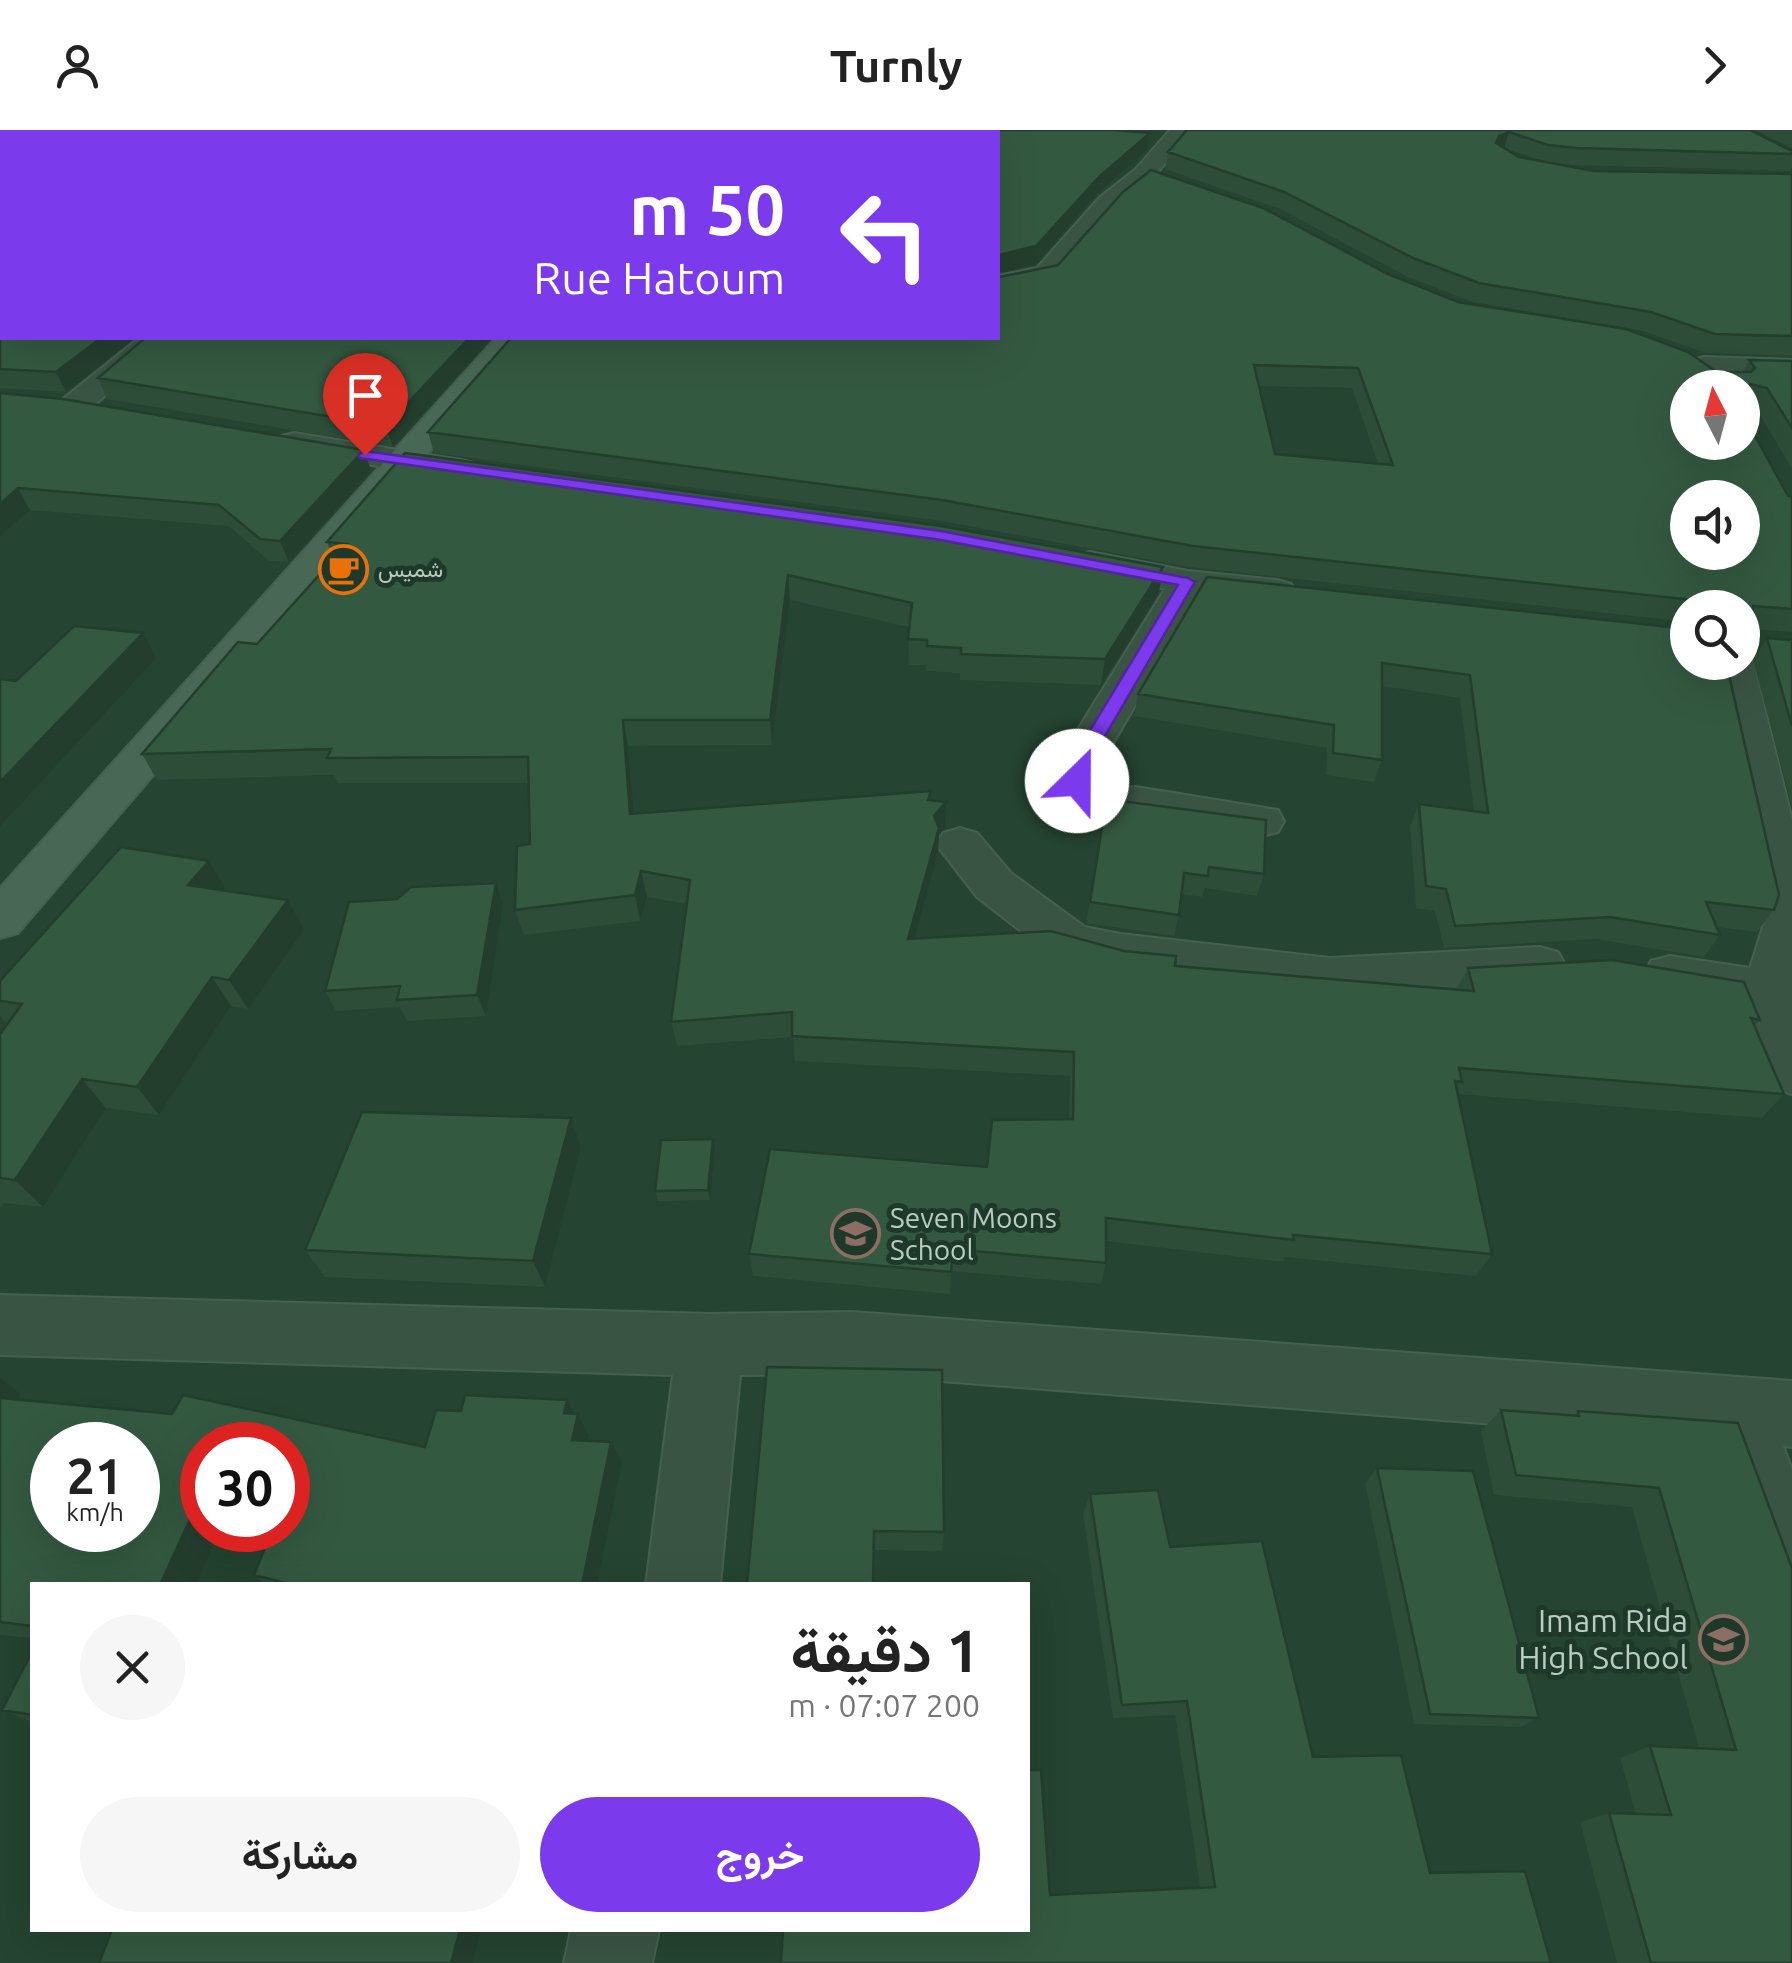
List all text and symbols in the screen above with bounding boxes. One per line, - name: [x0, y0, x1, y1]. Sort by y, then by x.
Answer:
- icon: person: [50, 38, 105, 93]
- icon: forward: [1687, 38, 1742, 93]
- text: Turnly: [830, 40, 962, 91]
- text: 50 m: [629, 170, 785, 248]
- icon: left: [820, 170, 950, 300]
- text: Rue Hatoum: [533, 252, 785, 303]
- pin: [323, 353, 408, 456]
- icon: arrive: [338, 368, 393, 423]
- north arrow: [1670, 370, 1760, 460]
- map controls: [1670, 370, 1760, 680]
- button: sound: [1670, 480, 1760, 570]
- cafe icon: شميس: [317, 543, 369, 595]
- place label: شميس: [378, 556, 443, 583]
- button: search: [1670, 590, 1760, 680]
- position arrow: [1025, 729, 1129, 833]
- place label: Seven Moons School: [890, 1202, 1057, 1265]
- school or university icon: Seven Moons School: [829, 1208, 881, 1260]
- speed limit sign: 30: [180, 1422, 310, 1552]
- text: 21: [67, 1447, 123, 1503]
- text: km/h: [66, 1498, 124, 1526]
- place label: Imam Rida High School: [1518, 1602, 1688, 1675]
- school or university icon: Imam Rida High School: [1697, 1613, 1749, 1665]
- button: close: [80, 1615, 185, 1720]
- text: 1 دقيقة: [790, 1616, 980, 1683]
- text: 200 m · 07:07: [788, 1687, 980, 1723]
- button: مشاركة: [80, 1797, 520, 1912]
- button: خروج: [540, 1797, 980, 1912]

